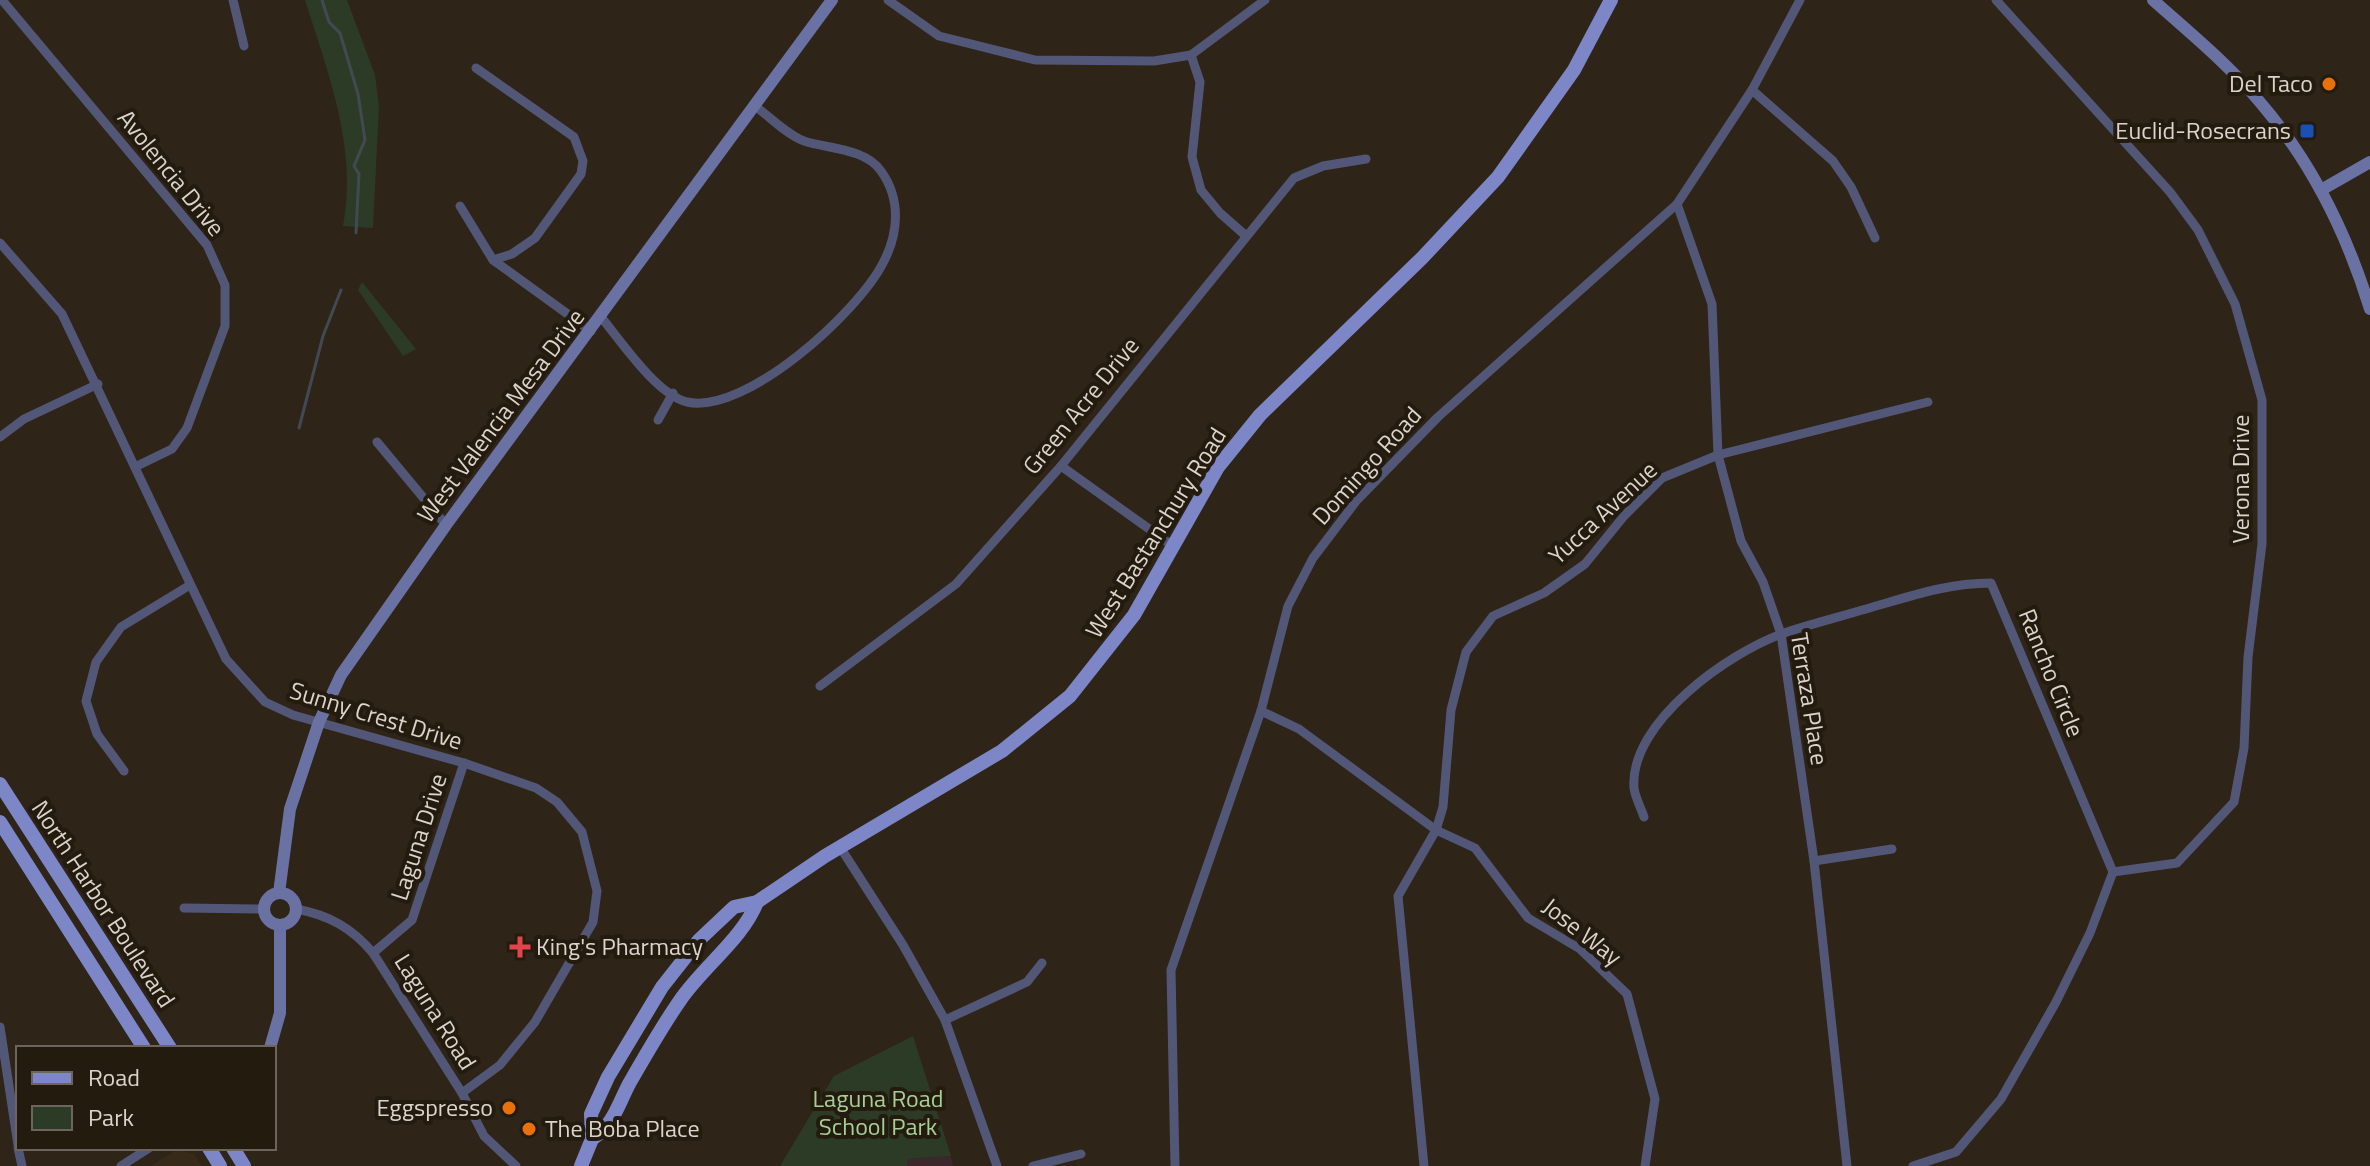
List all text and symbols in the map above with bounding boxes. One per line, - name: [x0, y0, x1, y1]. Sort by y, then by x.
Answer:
- place label: Del Taco: [2229, 65, 2313, 101]
- marker: Del Taco: [2320, 75, 2338, 93]
- street label: Avolencia Drive: [109, 101, 234, 244]
- place label: Euclid-Rosecrans: [2115, 112, 2291, 148]
- marker: Euclid-Rosecrans: [2298, 122, 2316, 140]
- street label: West Valencia Mesa Drive: [408, 301, 593, 530]
- street label: Green Acre Drive: [1013, 329, 1147, 482]
- street label: Domingo Road: [1303, 398, 1429, 533]
- street label: Verona Drive: [2222, 415, 2258, 543]
- street label: West Bastanchury Road: [1076, 420, 1235, 645]
- street label: Yucca Avenue: [1540, 452, 1665, 572]
- street label: Rancho Circle: [2010, 603, 2094, 742]
- street label: Terraza Place: [1782, 630, 1838, 768]
- street label: Sunny Crest Drive: [286, 672, 467, 758]
- street label: Laguna Drive: [381, 769, 455, 905]
- street label: North Harbor Boulevard: [23, 793, 185, 1014]
- street label: Jose Way: [1535, 889, 1630, 974]
- place label: King's Pharmacy: [536, 928, 703, 964]
- marker: King's Pharmacy: [511, 938, 529, 956]
- street label: Laguna Road: [386, 946, 486, 1076]
- legend: [16, 1046, 276, 1150]
- text: Road: [88, 1059, 140, 1095]
- park label: Laguna Road School Park: [813, 1080, 943, 1144]
- place label: Eggspresso: [376, 1089, 493, 1125]
- text: Park: [88, 1099, 134, 1135]
- marker: Eggspresso: [500, 1099, 518, 1117]
- place label: The Boba Place: [545, 1110, 700, 1146]
- marker: The Boba Place: [520, 1120, 538, 1138]

